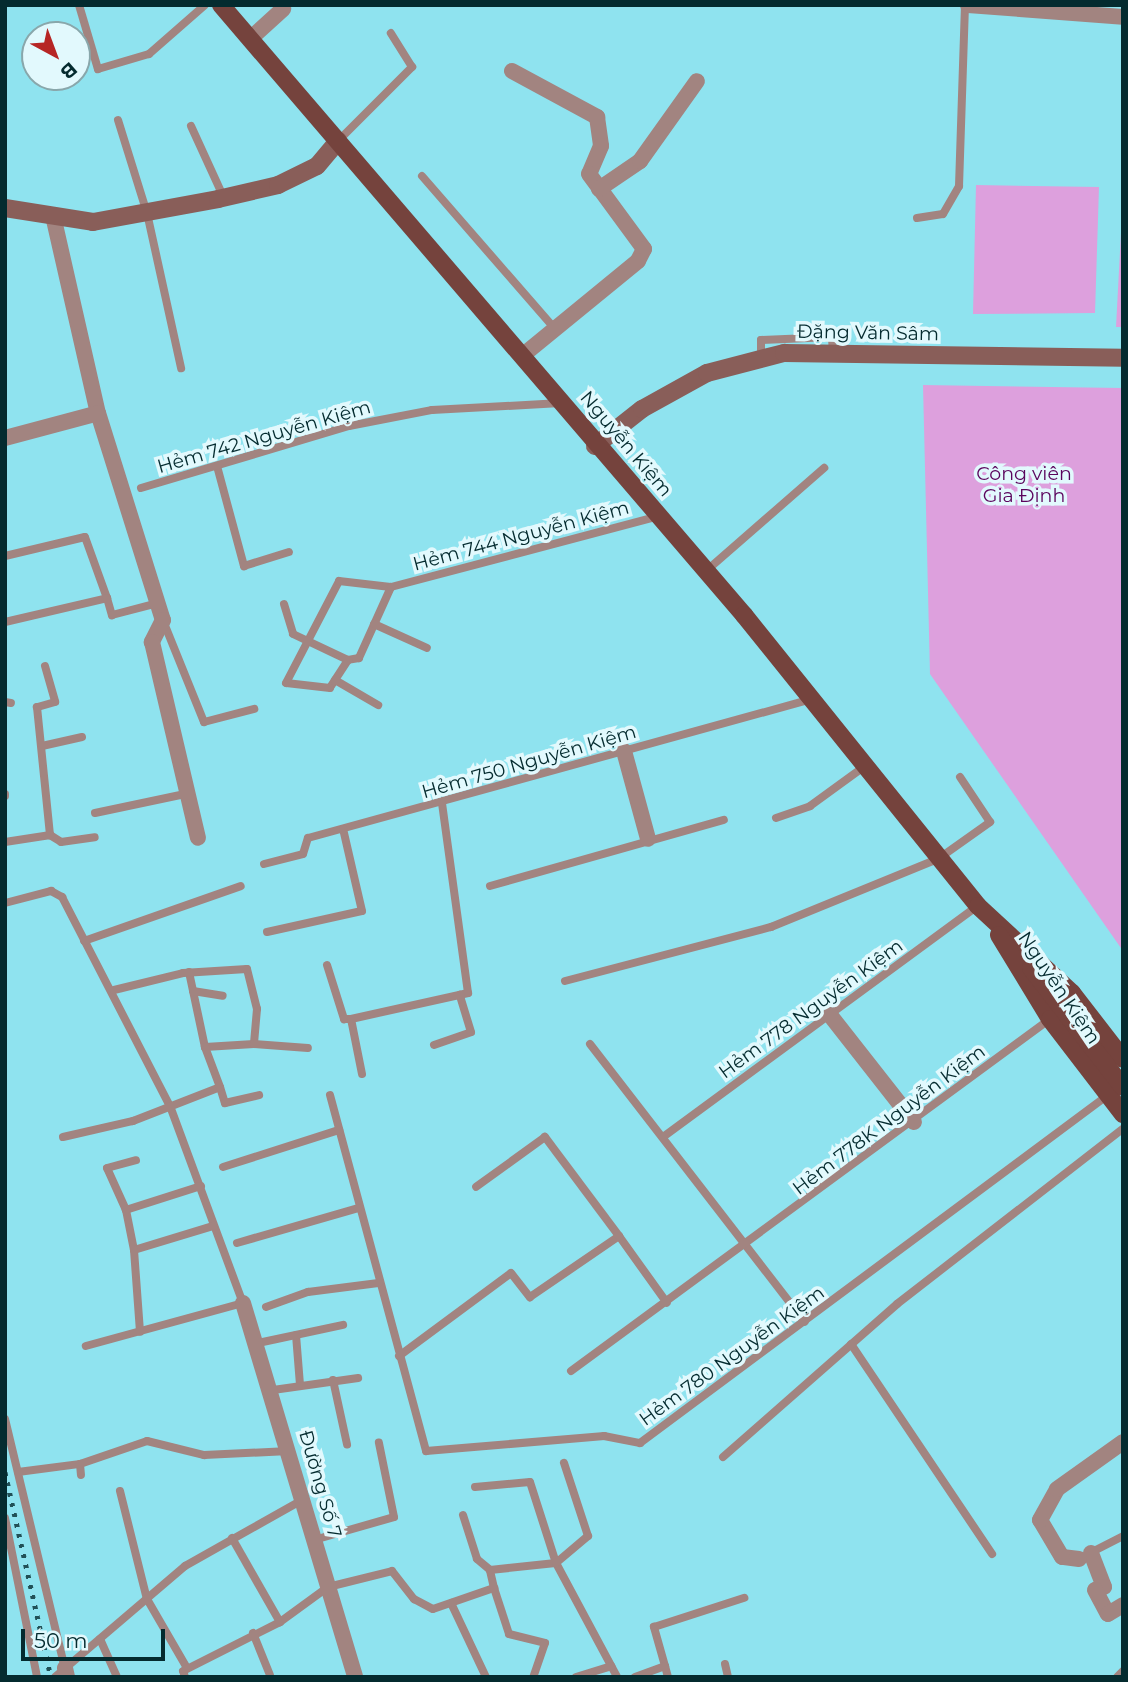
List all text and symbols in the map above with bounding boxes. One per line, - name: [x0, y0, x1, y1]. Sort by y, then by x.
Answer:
- north arrow: [21, 21, 91, 91]
- text: B: [56, 57, 82, 84]
- street label: Đặng Văn Sâm: [797, 320, 939, 346]
- street label: Nguyễn Kiệm: [575, 387, 677, 501]
- street label: Hẻm 742 Nguyễn Kiệm: [155, 396, 373, 478]
- park label: Công viên Gia Định: [976, 463, 1072, 507]
- street label: Hẻm 744 Nguyễn Kiệm: [410, 496, 632, 576]
- street label: Hẻm 750 Nguyễn Kiệm: [419, 720, 639, 804]
- street label: Nguyễn Kiệm: [1013, 927, 1105, 1049]
- street label: Hẻm 778 Nguyễn Kiệm: [715, 935, 907, 1083]
- street label: Hẻm 778K Nguyễn Kiệm: [788, 1040, 990, 1200]
- street label: Hẻm 780 Nguyễn Kiệm: [635, 1281, 829, 1431]
- street label: Đường Số 7: [294, 1428, 346, 1540]
- scale bar: [24, 1616, 168, 1660]
- text: 50 m: [34, 1628, 88, 1653]

